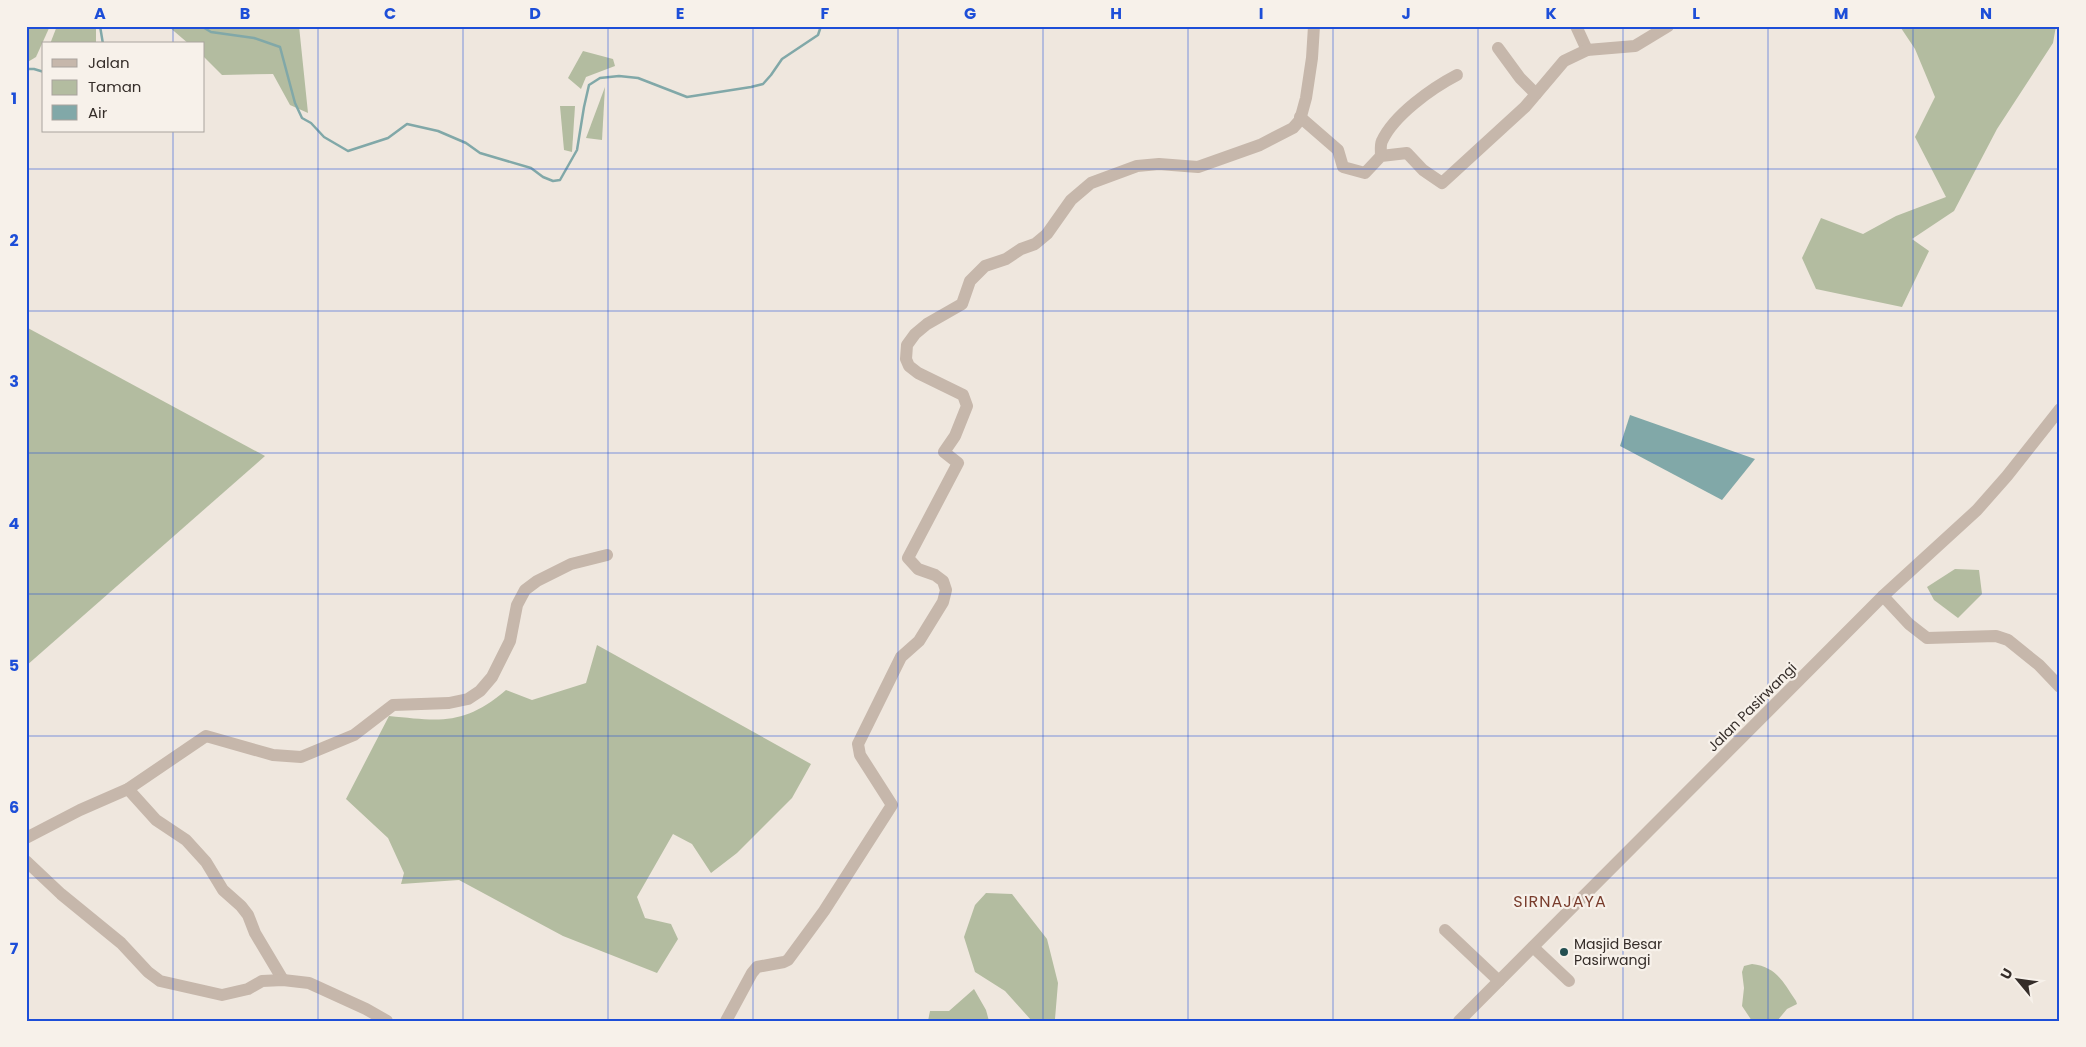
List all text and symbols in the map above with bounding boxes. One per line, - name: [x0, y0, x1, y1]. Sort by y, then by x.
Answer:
- text: A: [94, 2, 106, 25]
- text: B: [240, 2, 250, 25]
- text: C: [384, 2, 396, 25]
- text: D: [529, 2, 541, 25]
- text: E: [676, 2, 684, 25]
- text: F: [821, 2, 830, 25]
- text: G: [964, 2, 976, 25]
- text: H: [1110, 2, 1122, 25]
- text: I: [1259, 2, 1263, 25]
- text: J: [1401, 2, 1411, 25]
- text: K: [1545, 2, 1557, 25]
- text: L: [1692, 2, 1700, 25]
- text: M: [1834, 2, 1848, 25]
- text: N: [1980, 2, 1992, 25]
- legend: [42, 42, 205, 132]
- text: Jalan: [88, 52, 130, 73]
- text: Taman: [88, 76, 141, 97]
- text: 1: [11, 87, 17, 110]
- text: Air: [88, 102, 108, 123]
- text: 2: [9, 229, 19, 252]
- text: 3: [9, 370, 19, 393]
- text: 4: [9, 512, 20, 535]
- text: 5: [9, 654, 19, 677]
- street label: Jalan Pasirwangi: [1703, 658, 1801, 756]
- text: 6: [9, 796, 19, 819]
- district label: SIRNAJAYA: [1513, 890, 1607, 913]
- place label: Masjid Besar Pasirwangi: [1574, 934, 1662, 970]
- text: 7: [10, 937, 19, 960]
- marker: Masjid Besar Pasirwangi: [1558, 946, 1570, 958]
- north arrow: [1994, 954, 2044, 1004]
- text: U: [1995, 964, 2018, 983]

